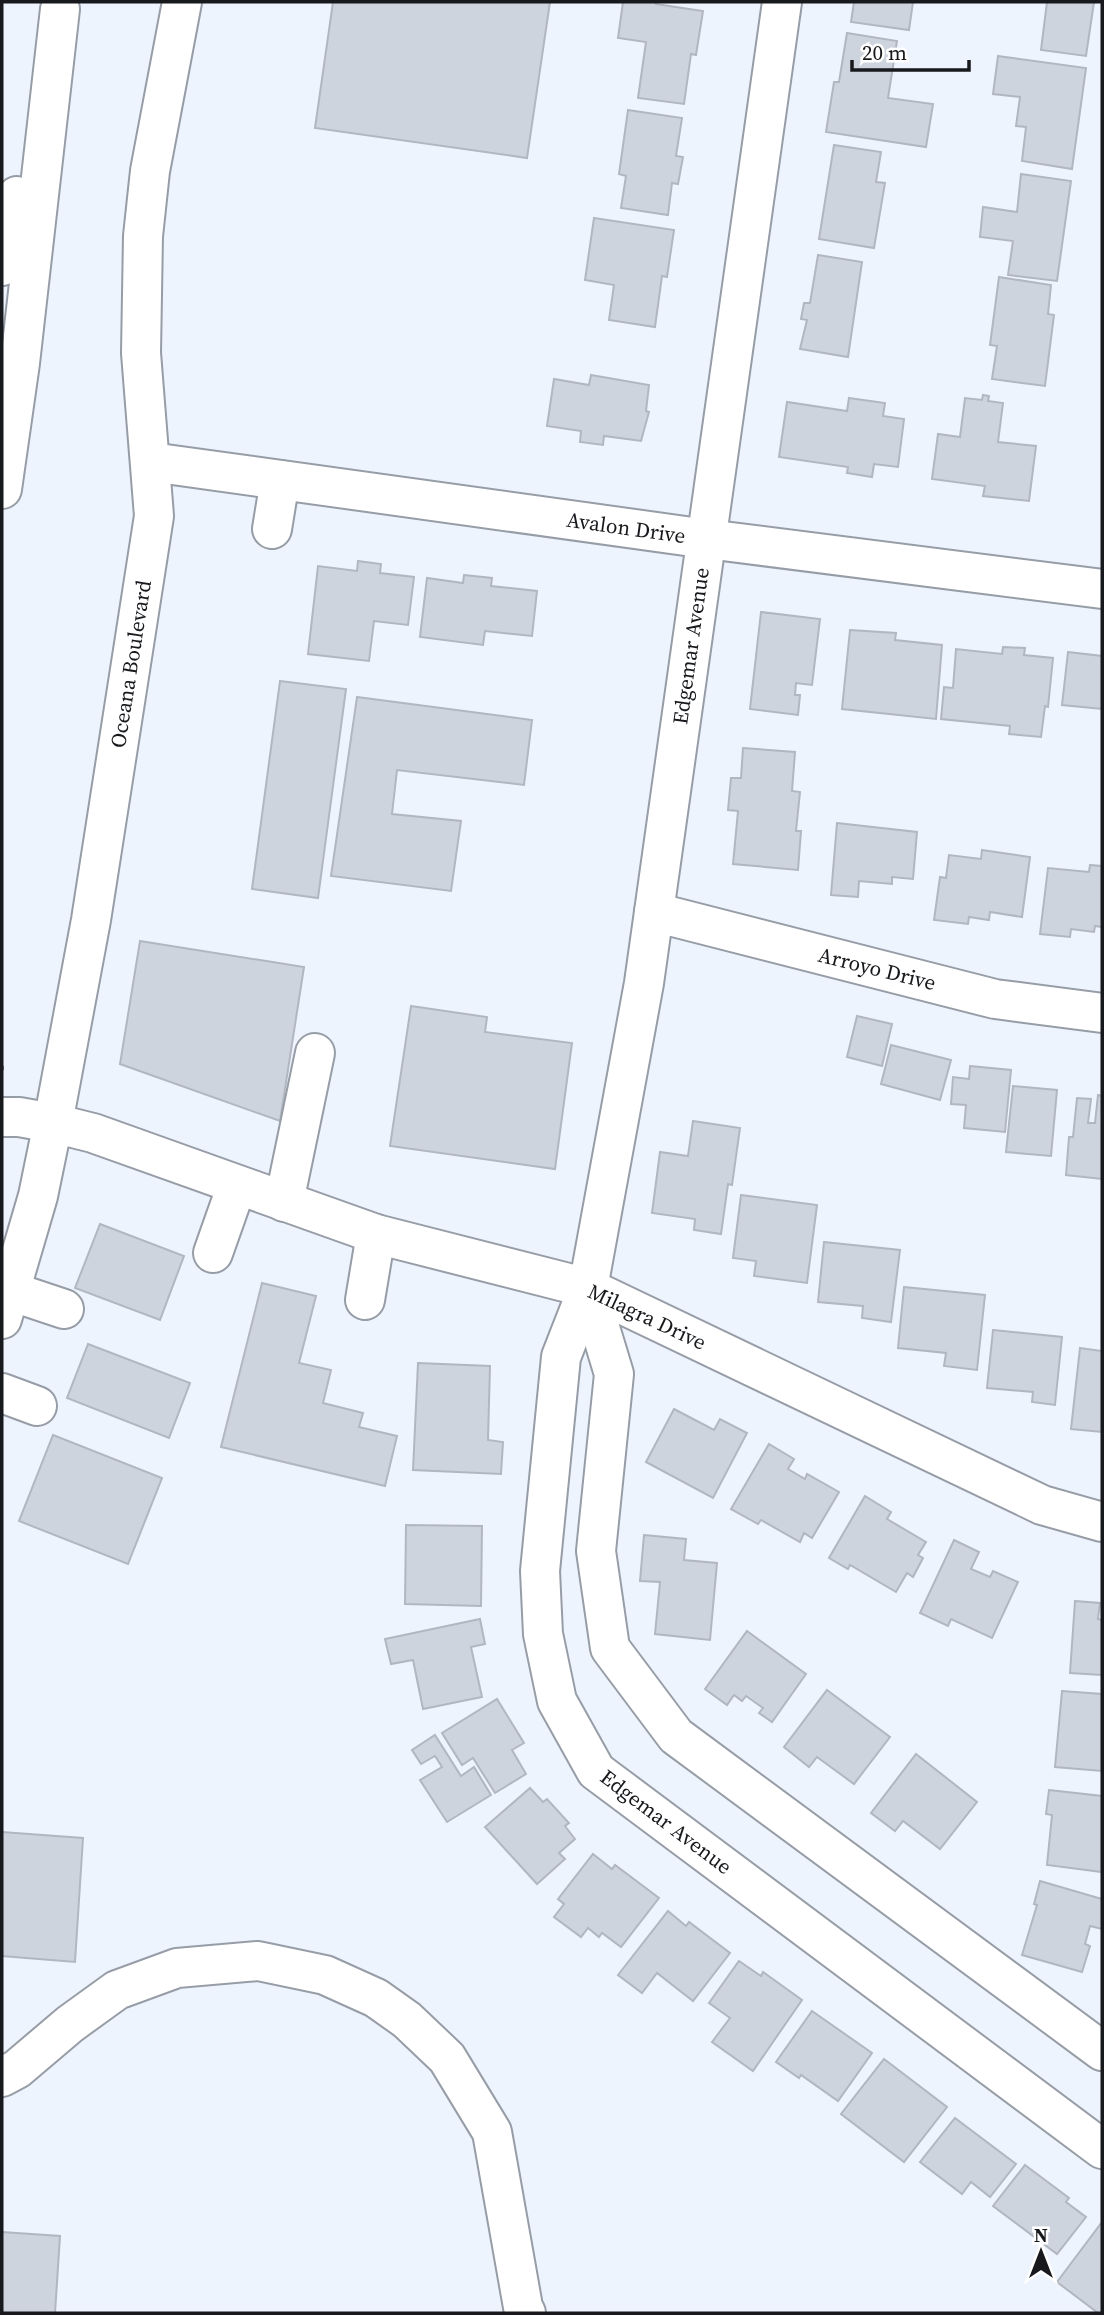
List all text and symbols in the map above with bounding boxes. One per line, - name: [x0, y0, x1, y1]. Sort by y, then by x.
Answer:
- scale bar: [852, 28, 969, 72]
- text: 20 m: [862, 38, 907, 67]
- street label: Avalon Drive: [565, 505, 687, 550]
- street label: Edgemar Avenue: [665, 566, 716, 726]
- street label: Oceana Boulevard: [103, 578, 158, 750]
- street label: Arroyo Drive: [815, 940, 939, 997]
- street label: Milagra Drive: [583, 1276, 711, 1357]
- street label: Edgemar Avenue: [594, 1762, 738, 1881]
- north arrow: [1006, 2217, 1076, 2287]
- text: N: [1034, 2222, 1048, 2248]

